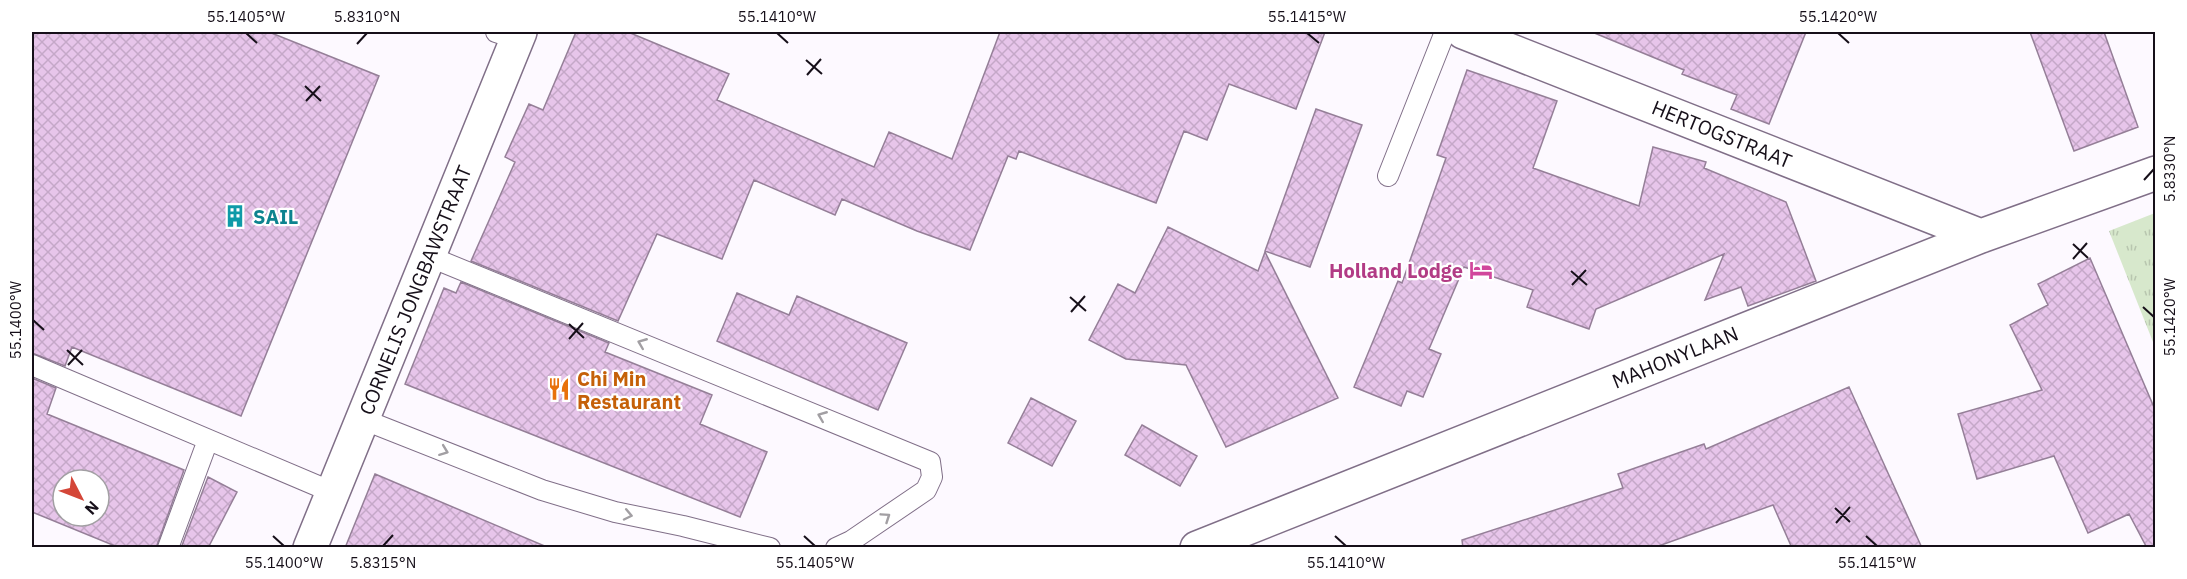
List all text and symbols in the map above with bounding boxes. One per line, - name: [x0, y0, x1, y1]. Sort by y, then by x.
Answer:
- text: 55.1405°W: [207, 7, 286, 26]
- text: 5.8310°N: [334, 7, 400, 26]
- text: 55.1410°W: [738, 7, 817, 26]
- text: 55.1415°W: [1268, 7, 1347, 26]
- text: 55.1420°W: [1799, 7, 1878, 26]
- street label: HERTOGSTRAAT: [1648, 94, 1796, 174]
- text: 5.8330°N: [2160, 136, 2179, 202]
- street label: CORNELIS JONGBAWSTRAAT: [353, 161, 477, 419]
- building icon: SAIL: [222, 203, 248, 229]
- place label: SAIL: [253, 203, 298, 230]
- place label: Holland Lodge: [1329, 257, 1463, 284]
- hotel icon: Holland Lodge: [1468, 257, 1494, 283]
- text: 55.1420°W: [2160, 277, 2179, 356]
- text: 55.1400°W: [6, 280, 25, 359]
- street label: MAHONYLAAN: [1608, 319, 1742, 395]
- one-way arrow: [637, 338, 648, 350]
- place label: Chi Min Restaurant: [577, 365, 681, 415]
- restaurant icon: Chi Min Restaurant: [546, 376, 572, 402]
- one-way arrow: [817, 411, 828, 423]
- one-way arrow: [438, 444, 449, 457]
- north arrow: [51, 468, 111, 528]
- text: N: [81, 497, 103, 519]
- one-way arrow: [623, 507, 633, 520]
- one-way arrow: [880, 513, 891, 524]
- text: 55.1400°W: [245, 553, 324, 572]
- text: 5.8315°N: [350, 553, 416, 572]
- text: 55.1405°W: [776, 553, 855, 572]
- text: 55.1410°W: [1307, 553, 1386, 572]
- text: 55.1415°W: [1838, 553, 1917, 572]

